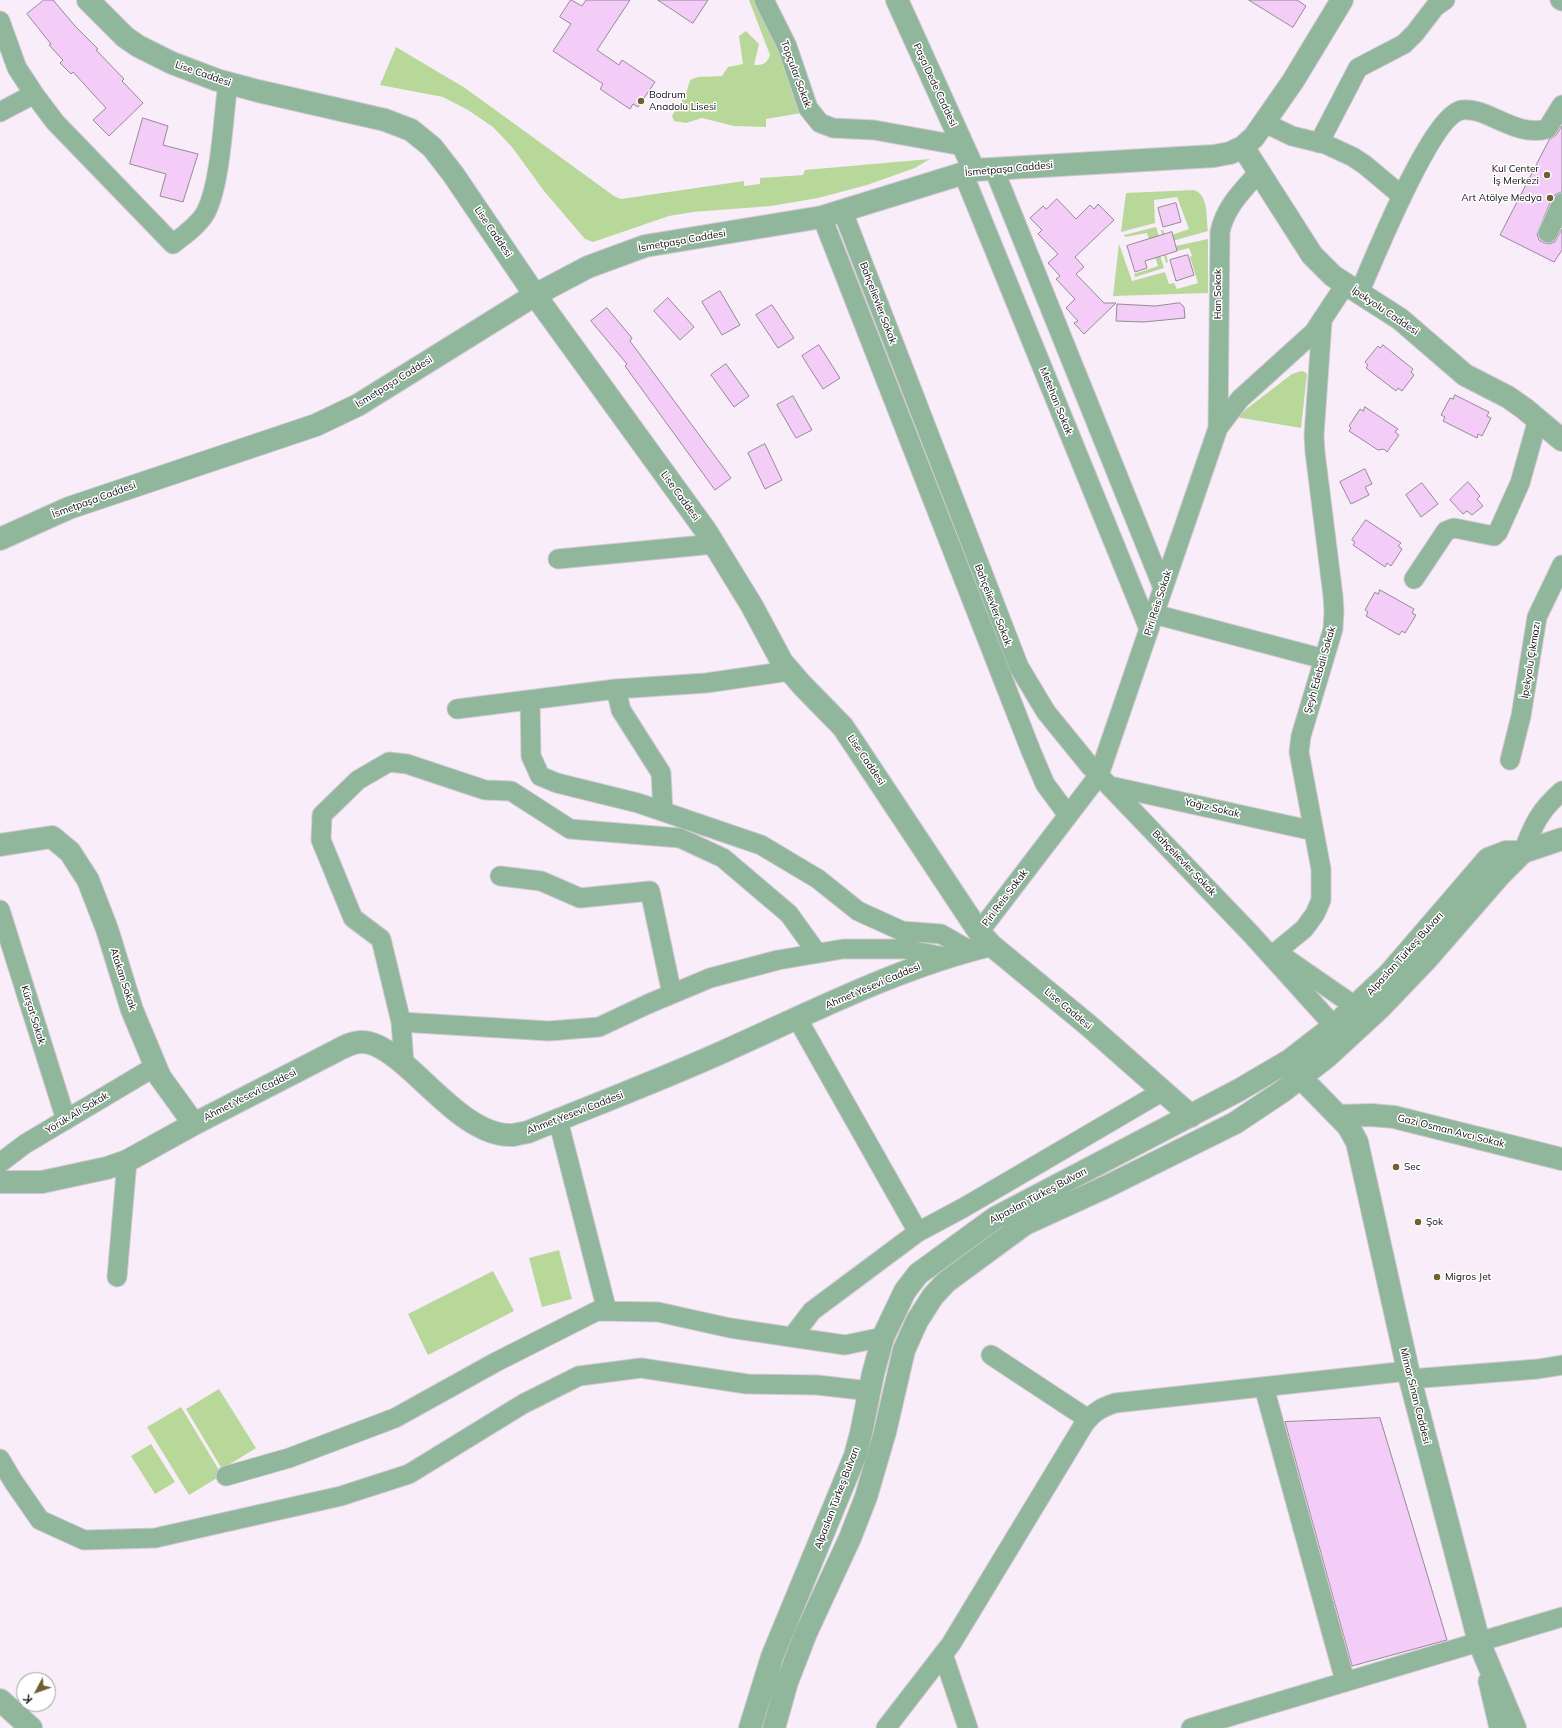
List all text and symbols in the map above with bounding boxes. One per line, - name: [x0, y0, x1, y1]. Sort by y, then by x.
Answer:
- street label: Topçular Sokak: [778, 39, 814, 109]
- street label: Paşa Dede Caddesi: [910, 42, 960, 128]
- street label: Lise Caddesi: [173, 59, 233, 89]
- place label: Bodrum Anadolu Lisesi: [649, 89, 716, 112]
- marker: Bodrum Anadolu Lisesi: [636, 96, 646, 106]
- street label: İsmetpaşa Caddesi: [964, 159, 1054, 179]
- place label: Kul Center İş Merkezi: [1492, 163, 1539, 186]
- marker: Kul Center İş Merkezi: [1542, 170, 1552, 180]
- place label: Art Atölye Medya: [1461, 192, 1542, 204]
- marker: Art Atölye Medya: [1545, 193, 1555, 203]
- street label: Lise Caddesi: [472, 204, 514, 260]
- street label: İsmetpaşa Caddesi: [637, 227, 727, 255]
- street label: Bahçelievler Sokak: [857, 260, 899, 346]
- street label: Han Sokak: [1212, 269, 1224, 319]
- street label: İpekyolu Caddesi: [1349, 284, 1421, 338]
- street label: İsmetpaşa Caddesi: [353, 354, 435, 410]
- street label: Metehan Sokak: [1037, 366, 1075, 436]
- street label: Lise Caddesi: [658, 469, 702, 523]
- street label: İsmetpaşa Caddesi: [50, 479, 138, 521]
- street label: Bahçelievler Sokak: [972, 562, 1014, 648]
- street label: Piri Reis Sokak: [1142, 569, 1174, 637]
- street label: İpekyolu Çıkmazı: [1519, 621, 1543, 699]
- street label: Şeyh Edebali Sokak: [1302, 625, 1338, 715]
- street label: Lise Caddesi: [845, 732, 887, 788]
- street label: Yağız Sokak: [1184, 796, 1240, 820]
- street label: Bahçelievler Sokak: [1150, 828, 1218, 898]
- street label: Piri Reis Sokak: [980, 867, 1030, 929]
- street label: Alpaslan Türkeş Bulvarı: [1364, 910, 1446, 998]
- street label: Atakan Sokak: [107, 946, 139, 1012]
- street label: Ahmet Yesevi Caddesi: [824, 960, 922, 1012]
- street label: Kürşat Sokak: [18, 984, 48, 1046]
- street label: Lise Caddesi: [1042, 986, 1094, 1032]
- street label: Ahmet Yesevi Caddesi: [202, 1066, 298, 1124]
- street label: Ahmet Yesevi Caddesi: [525, 1089, 625, 1137]
- street label: Yörük Ali Sokak: [43, 1090, 111, 1136]
- street label: Gazi Osman Avcı Sokak: [1396, 1112, 1506, 1150]
- place label: Sec: [1404, 1161, 1421, 1173]
- marker: Sec: [1391, 1162, 1401, 1172]
- street label: Alpaslan Türkeş Bulvarı: [987, 1165, 1089, 1227]
- place label: Şok: [1426, 1216, 1443, 1228]
- marker: Şok: [1413, 1217, 1423, 1227]
- place label: Migros Jet: [1445, 1271, 1491, 1283]
- marker: Migros Jet: [1432, 1272, 1442, 1282]
- street label: Mimar Sinan Caddesi: [1397, 1347, 1433, 1445]
- street label: Alpaslan Türkeş Bulvarı: [812, 1445, 862, 1551]
- north arrow: [16, 1672, 56, 1712]
- text: K: [20, 1692, 35, 1707]

